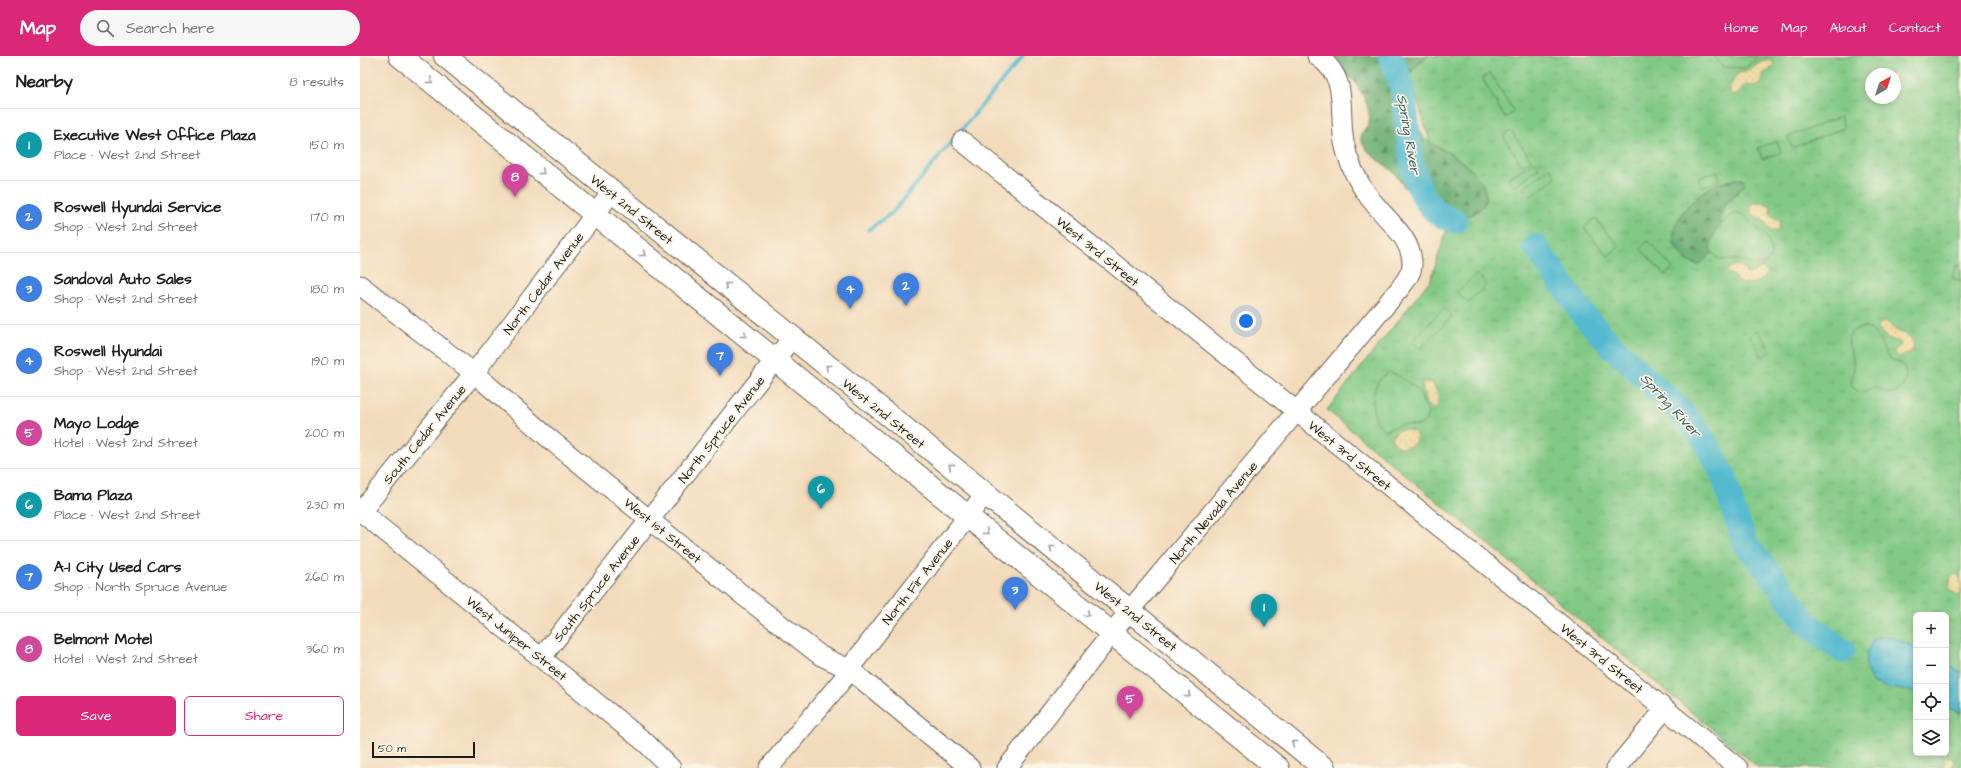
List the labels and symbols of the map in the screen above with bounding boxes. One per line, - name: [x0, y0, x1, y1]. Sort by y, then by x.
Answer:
- north arrow: [1865, 68, 1901, 104]
- one-way arrow: [426, 76, 433, 83]
- water label: Spring River: [1391, 92, 1425, 177]
- pin: 8: [502, 164, 528, 197]
- one-way arrow: [537, 167, 545, 174]
- street label: West 2nd Street: [586, 171, 677, 249]
- street label: West 3rd Street: [1052, 213, 1143, 291]
- street label: North Cedar Avenue: [499, 229, 588, 338]
- one-way arrow: [638, 249, 646, 256]
- pin: 2: [893, 273, 919, 306]
- pin: 4: [837, 276, 863, 309]
- one-way arrow: [724, 283, 731, 290]
- your location: [1236, 311, 1256, 331]
- one-way arrow: [739, 331, 747, 338]
- pin: 7: [707, 343, 733, 376]
- one-way arrow: [825, 365, 832, 372]
- water label: Spring River: [1635, 369, 1706, 443]
- street label: North Spruce Avenue: [674, 372, 769, 487]
- street label: West 2nd Street: [838, 375, 929, 453]
- street label: South Cedar Avenue: [379, 381, 471, 488]
- street label: West 3rd Street: [1304, 417, 1395, 495]
- street label: North Nevada Avenue: [1165, 458, 1262, 568]
- one-way arrow: [948, 464, 955, 471]
- pin: 6: [808, 476, 834, 509]
- street label: West 1st Street: [620, 494, 706, 568]
- one-way arrow: [981, 528, 988, 535]
- street label: South Spruce Avenue: [549, 531, 644, 646]
- street label: North Fir Avenue: [878, 535, 957, 629]
- one-way arrow: [1049, 546, 1056, 553]
- pin: 3: [1002, 577, 1028, 610]
- street label: West 2nd Street: [1090, 578, 1181, 656]
- street label: West Juniper Street: [462, 592, 571, 686]
- pin: 1: [1251, 594, 1277, 627]
- one-way arrow: [1082, 609, 1089, 616]
- street label: West 3rd Street: [1556, 620, 1647, 698]
- pin: 5: [1117, 686, 1143, 719]
- one-way arrow: [1184, 691, 1191, 698]
- scale bar: [372, 740, 475, 759]
- one-way arrow: [1292, 741, 1299, 748]

